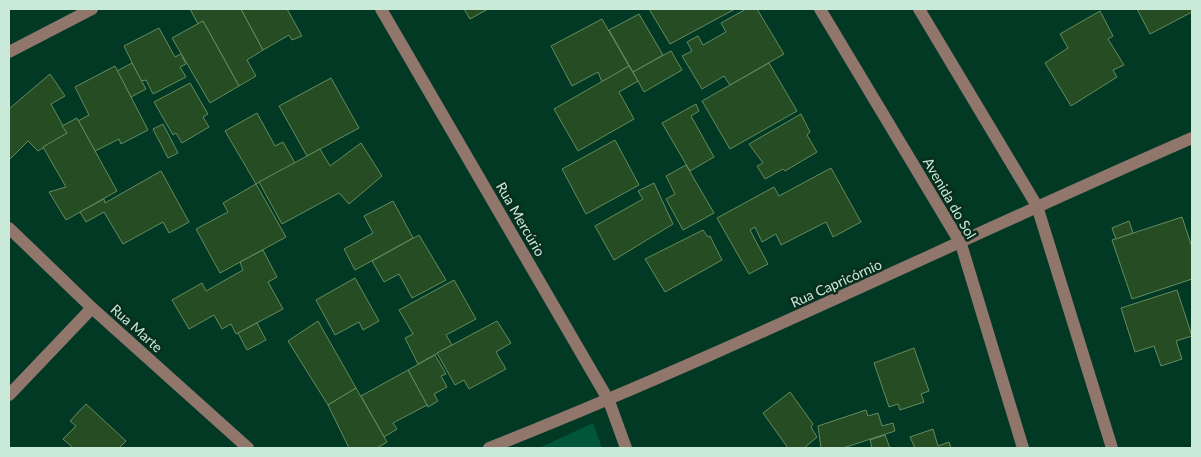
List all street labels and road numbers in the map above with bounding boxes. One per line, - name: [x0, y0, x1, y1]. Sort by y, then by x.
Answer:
- street label: Avenida do Sol: [920, 154, 980, 242]
- street label: Rua Mercúrio: [493, 179, 549, 259]
- street label: Rua Capricórnio: [788, 255, 884, 311]
- street label: Rua Marte: [108, 300, 166, 356]

